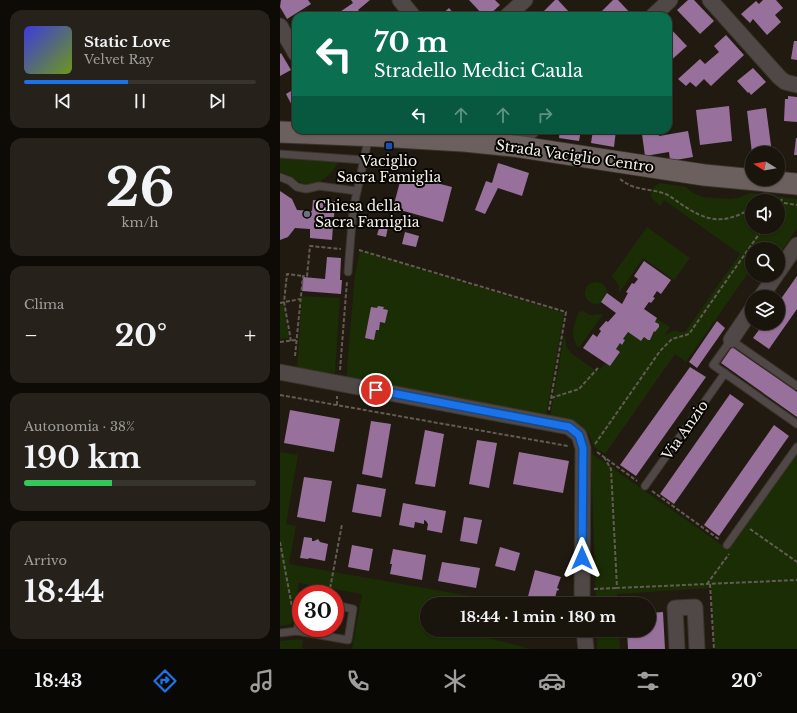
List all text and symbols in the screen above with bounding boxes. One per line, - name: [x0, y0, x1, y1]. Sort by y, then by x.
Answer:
- text: 70 m: [374, 25, 448, 60]
- icon: left: [308, 28, 360, 80]
- text: Static Love: [84, 32, 170, 51]
- text: Velvet Ray: [84, 51, 154, 68]
- text: Stradello Medici Caula: [374, 60, 583, 82]
- icon: previous: [52, 90, 74, 112]
- icon: pause: [129, 90, 151, 112]
- icon: next: [206, 90, 228, 112]
- icon: left: [408, 104, 430, 126]
- icon: ahead: [450, 104, 472, 126]
- icon: ahead: [492, 104, 514, 126]
- icon: right: [534, 104, 556, 126]
- street label: Strada Vaciglio Centro: [495, 136, 655, 176]
- marker: Vaciglio Sacra Famiglia: [384, 141, 394, 151]
- north arrow: [745, 146, 785, 186]
- map controls: [745, 146, 785, 330]
- place label: Vaciglio Sacra Famiglia: [337, 152, 441, 186]
- text: 26: [106, 156, 174, 220]
- button: sound: [745, 194, 785, 234]
- place label: Chiesa della Sacra Famiglia: [315, 197, 420, 231]
- marker: Chiesa della Sacra Famiglia: [302, 209, 312, 219]
- text: km/h: [122, 214, 158, 231]
- button: search: [745, 242, 785, 282]
- button: layers: [745, 290, 785, 330]
- text: Clima: [24, 296, 64, 313]
- text: 20°: [115, 317, 167, 354]
- text: −: [24, 322, 38, 349]
- text: +: [244, 322, 256, 349]
- pin: [359, 373, 393, 407]
- icon: arrive: [365, 379, 387, 401]
- street label: Via Anzio: [657, 397, 712, 464]
- text: Autonomia · 38%: [24, 418, 135, 435]
- text: 190 km: [24, 439, 141, 476]
- position arrow: [561, 537, 603, 579]
- text: Arrivo: [24, 552, 67, 569]
- text: 18:44: [24, 573, 105, 610]
- speed limit sign: 30: [292, 585, 344, 637]
- text: 18:44 · 1 min · 180 m: [460, 607, 616, 626]
- icon: directions: [151, 667, 179, 695]
- icon: music: [248, 667, 276, 695]
- icon: phone: [344, 667, 372, 695]
- icon: climate: [441, 667, 469, 695]
- icon: car: [538, 667, 566, 695]
- icon: filters: [634, 667, 662, 695]
- text: 18:43: [34, 670, 82, 692]
- text: 20°: [731, 670, 763, 692]

